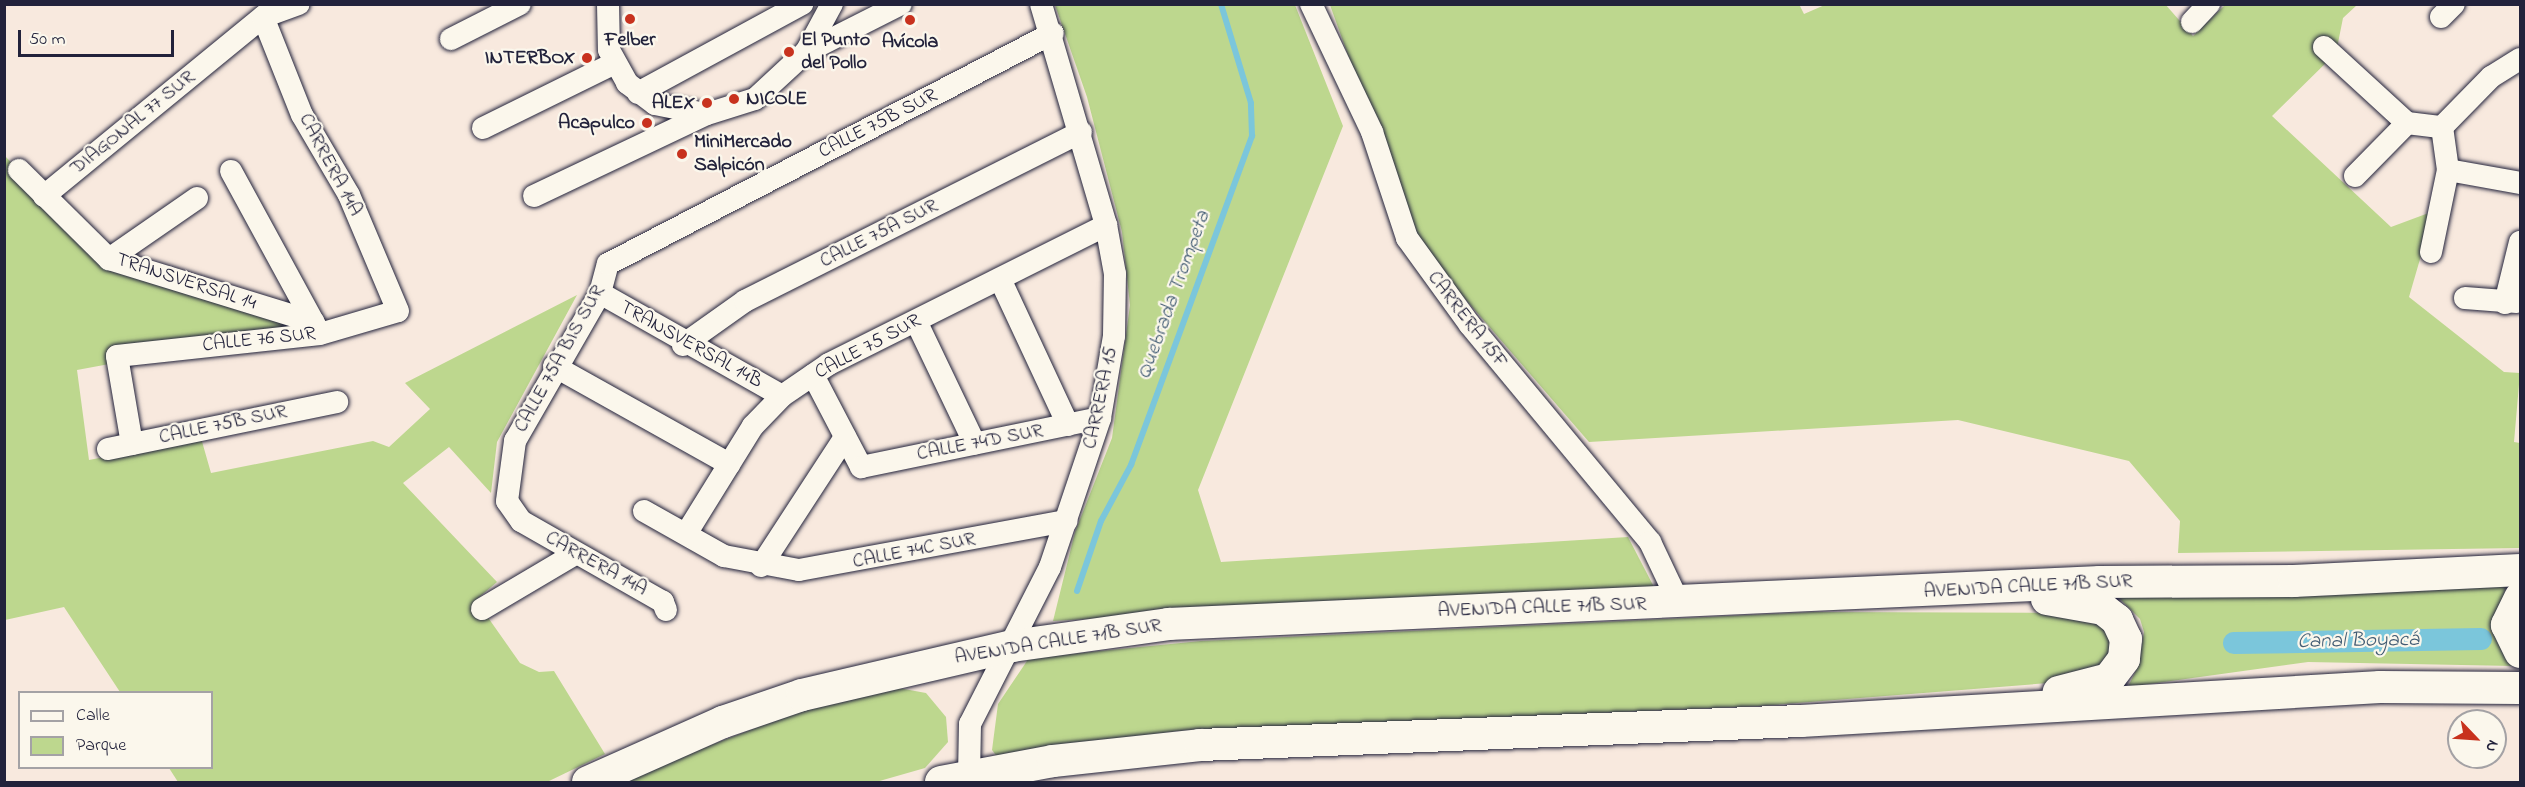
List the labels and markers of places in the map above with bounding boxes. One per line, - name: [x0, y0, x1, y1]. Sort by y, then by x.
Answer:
- marker: Felber: [623, 12, 637, 26]
- marker: Avícola: [903, 13, 917, 27]
- place label: Felber: [605, 28, 655, 52]
- place label: El Punto del Pollo: [801, 28, 870, 75]
- place label: Avícola: [882, 30, 938, 54]
- marker: El Punto del Pollo: [782, 45, 796, 59]
- place label: INTERBOX: [485, 46, 575, 70]
- marker: INTERBOX: [580, 51, 594, 65]
- place label: NICOLE: [746, 87, 807, 111]
- place label: ALEX: [652, 91, 695, 115]
- marker: NICOLE: [727, 92, 741, 106]
- marker: ALEX: [700, 96, 714, 110]
- place label: Acapulco: [558, 111, 635, 135]
- marker: Acapulco: [640, 116, 654, 130]
- place label: MiniMercado Salpicón: [694, 130, 792, 177]
- marker: MiniMercado Salpicón: [675, 147, 689, 161]

